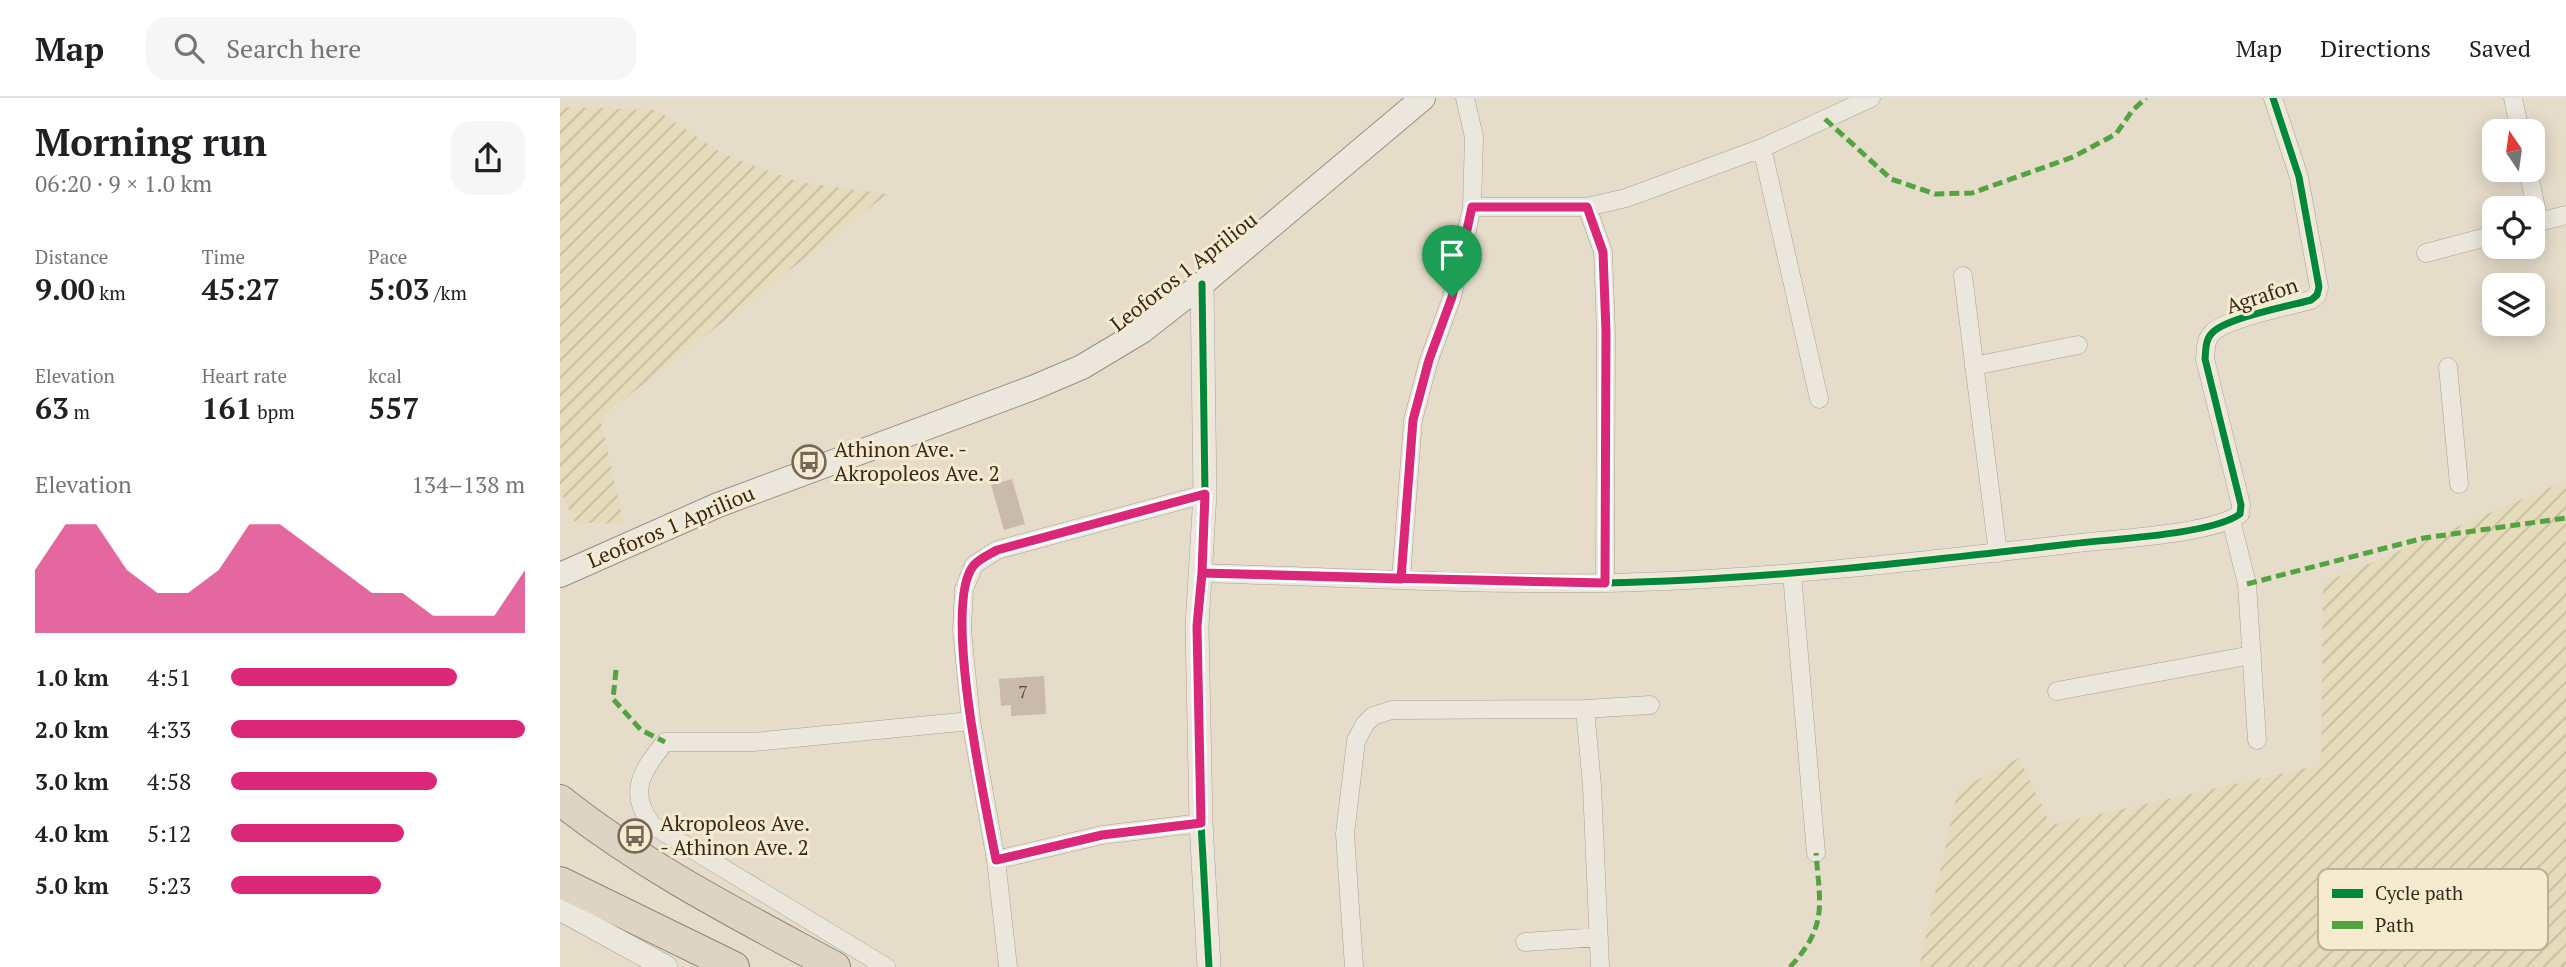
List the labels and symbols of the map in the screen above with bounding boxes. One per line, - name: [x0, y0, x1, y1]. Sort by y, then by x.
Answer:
- north arrow: [2482, 119, 2544, 182]
- street label: Leoforos 1 Apriliou: [1104, 205, 1262, 337]
- pin: [1422, 225, 1482, 297]
- street label: Agrafon: [2222, 270, 2302, 320]
- place label: Athinon Ave. - Akropoleos Ave. 2: [834, 435, 1000, 487]
- bus stop icon: Athinon Ave. - Akropoleos Ave. 2: [790, 443, 828, 481]
- street label: Leoforos 1 Apriliou: [583, 478, 758, 574]
- house number: 7: [1018, 679, 1028, 703]
- place label: Akropoleos Ave. - Athinon Ave. 2: [660, 809, 810, 861]
- bus stop icon: Akropoleos Ave. - Athinon Ave. 2: [616, 817, 654, 855]
- legend: [2318, 869, 2548, 950]
- text: Cycle path: [2375, 880, 2463, 905]
- text: Path: [2375, 912, 2414, 937]

